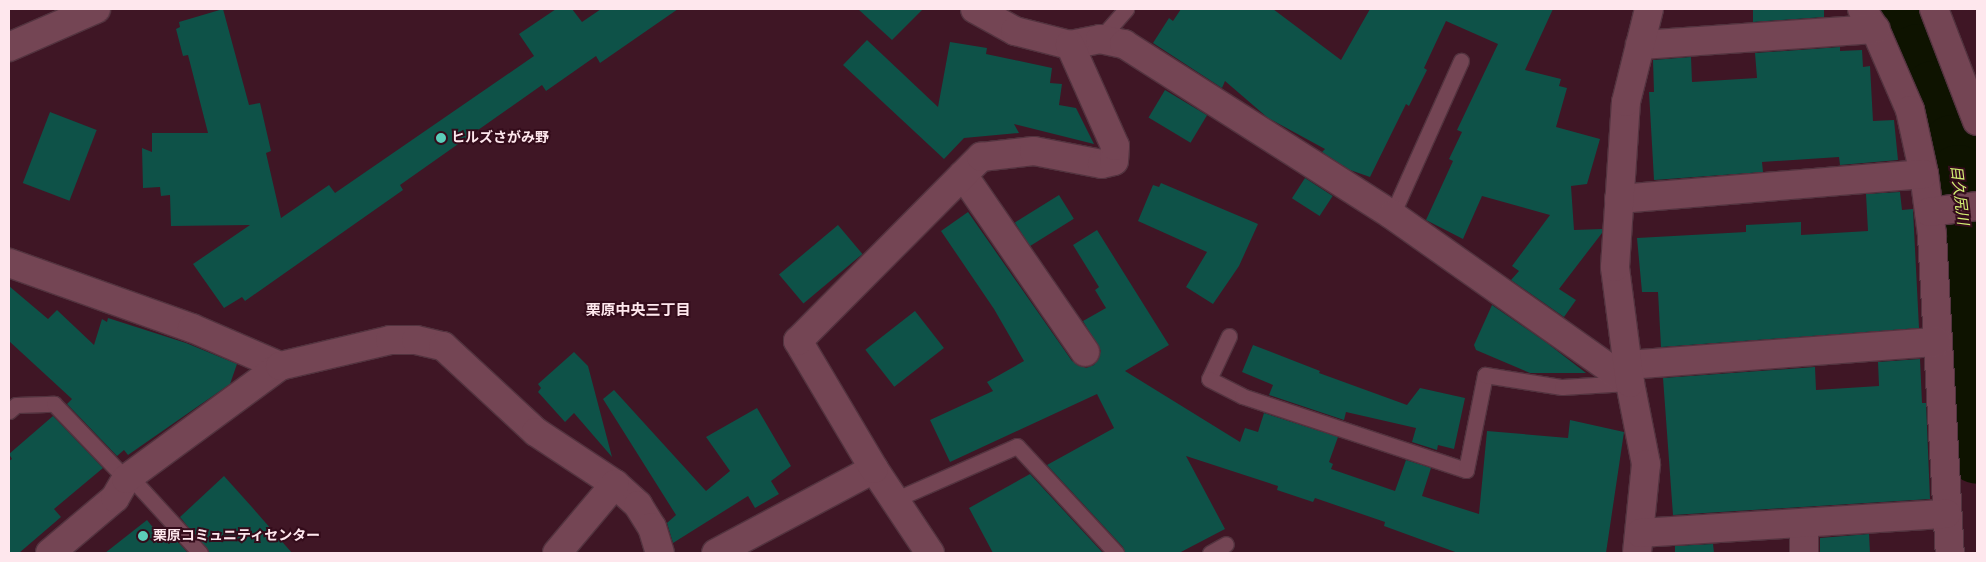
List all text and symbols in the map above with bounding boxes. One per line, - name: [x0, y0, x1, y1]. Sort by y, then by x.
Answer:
- place label: ヒルズさがみ野: [451, 130, 549, 146]
- marker: ヒルズさがみ野: [435, 132, 447, 144]
- water label: 目久尻川: [1946, 164, 1972, 226]
- district label: 栗原中央三丁目: [586, 302, 690, 320]
- place label: 栗原コミュニティセンター: [153, 528, 321, 544]
- marker: 栗原コミュニティセンター: [137, 530, 149, 542]

